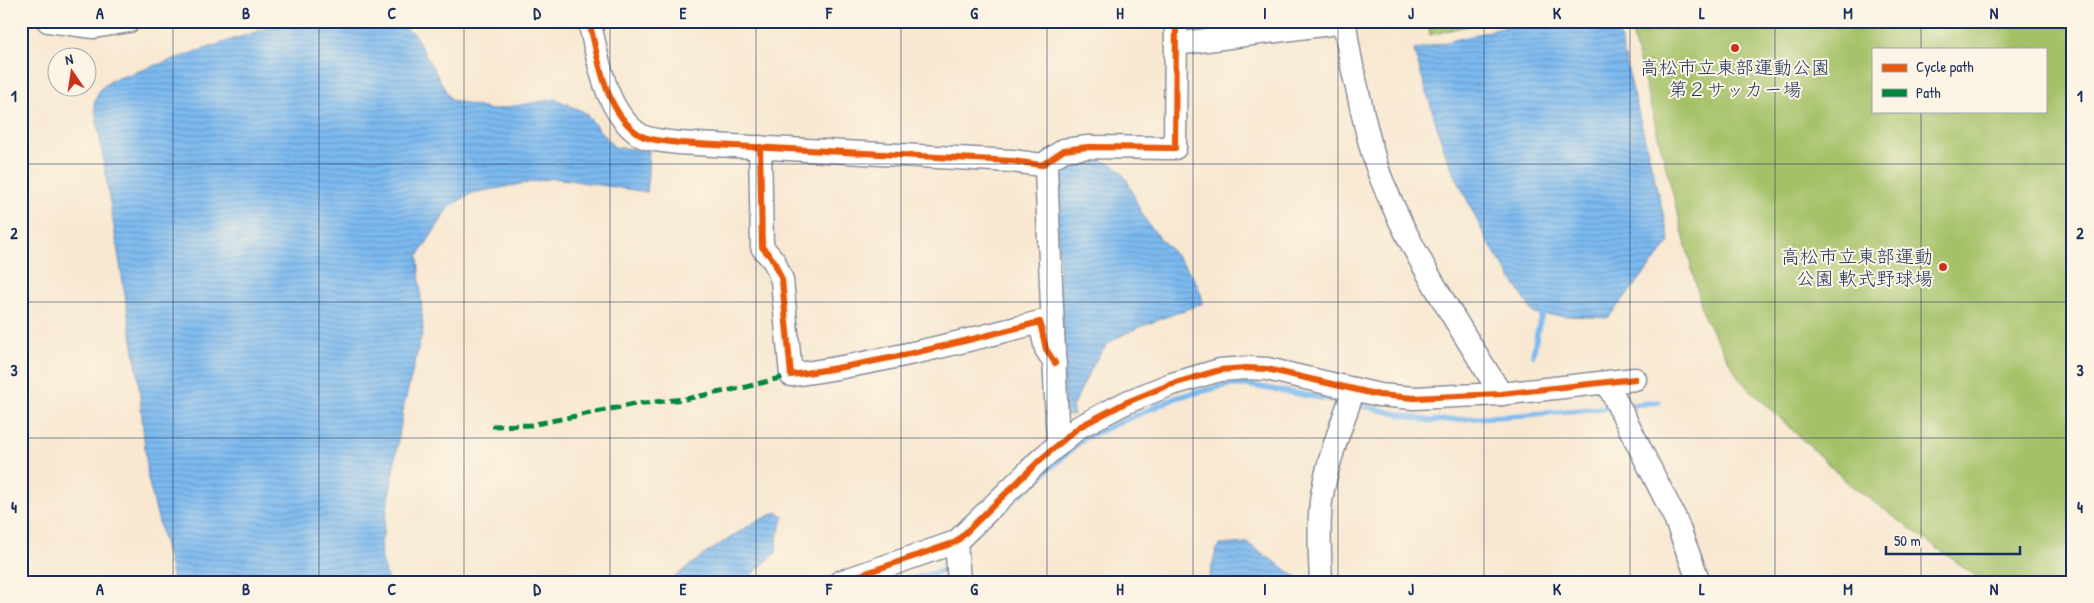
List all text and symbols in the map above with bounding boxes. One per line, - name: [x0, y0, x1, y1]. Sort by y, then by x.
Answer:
- text: A: [96, 2, 104, 24]
- text: B: [242, 2, 250, 24]
- text: C: [388, 2, 397, 24]
- text: D: [533, 2, 541, 24]
- text: E: [679, 2, 687, 24]
- text: F: [825, 2, 833, 24]
- text: G: [970, 2, 978, 24]
- text: H: [1116, 2, 1124, 24]
- text: I: [1263, 2, 1267, 24]
- text: J: [1408, 2, 1414, 24]
- text: K: [1553, 2, 1562, 24]
- text: L: [1699, 2, 1705, 24]
- text: M: [1843, 2, 1853, 24]
- text: N: [1990, 2, 1999, 24]
- marker: 高松市立東部運動公園 第２サッカー場: [1729, 42, 1741, 54]
- north arrow: [48, 48, 98, 98]
- legend: [1872, 48, 2046, 112]
- text: N: [63, 49, 75, 69]
- place label: 高松市立東部運動公園 第２サッカー場: [1640, 54, 1830, 102]
- text: Cycle path: [1916, 56, 1974, 77]
- text: Path: [1916, 82, 1941, 103]
- text: 1: [11, 85, 17, 107]
- text: 1: [2077, 85, 2083, 107]
- text: 2: [10, 222, 18, 244]
- text: 2: [2076, 222, 2084, 244]
- place label: 高松市立東部運動 公園 軟式野球場: [1781, 243, 1933, 291]
- marker: 高松市立東部運動 公園 軟式野球場: [1937, 261, 1949, 273]
- text: 3: [10, 359, 18, 381]
- text: 3: [2076, 359, 2084, 381]
- text: 4: [11, 496, 17, 518]
- text: 4: [2077, 496, 2083, 518]
- scale bar: [1886, 523, 2020, 555]
- text: 50 m: [1894, 530, 1921, 551]
- text: A: [96, 578, 104, 600]
- text: B: [242, 578, 250, 600]
- text: C: [388, 578, 397, 600]
- text: D: [533, 578, 541, 600]
- text: E: [679, 578, 687, 600]
- text: F: [825, 578, 833, 600]
- text: G: [970, 578, 978, 600]
- text: H: [1116, 578, 1124, 600]
- text: I: [1263, 578, 1267, 600]
- text: J: [1408, 578, 1414, 600]
- text: K: [1553, 578, 1562, 600]
- text: L: [1699, 578, 1705, 600]
- text: M: [1843, 578, 1853, 600]
- text: N: [1990, 578, 1999, 600]

